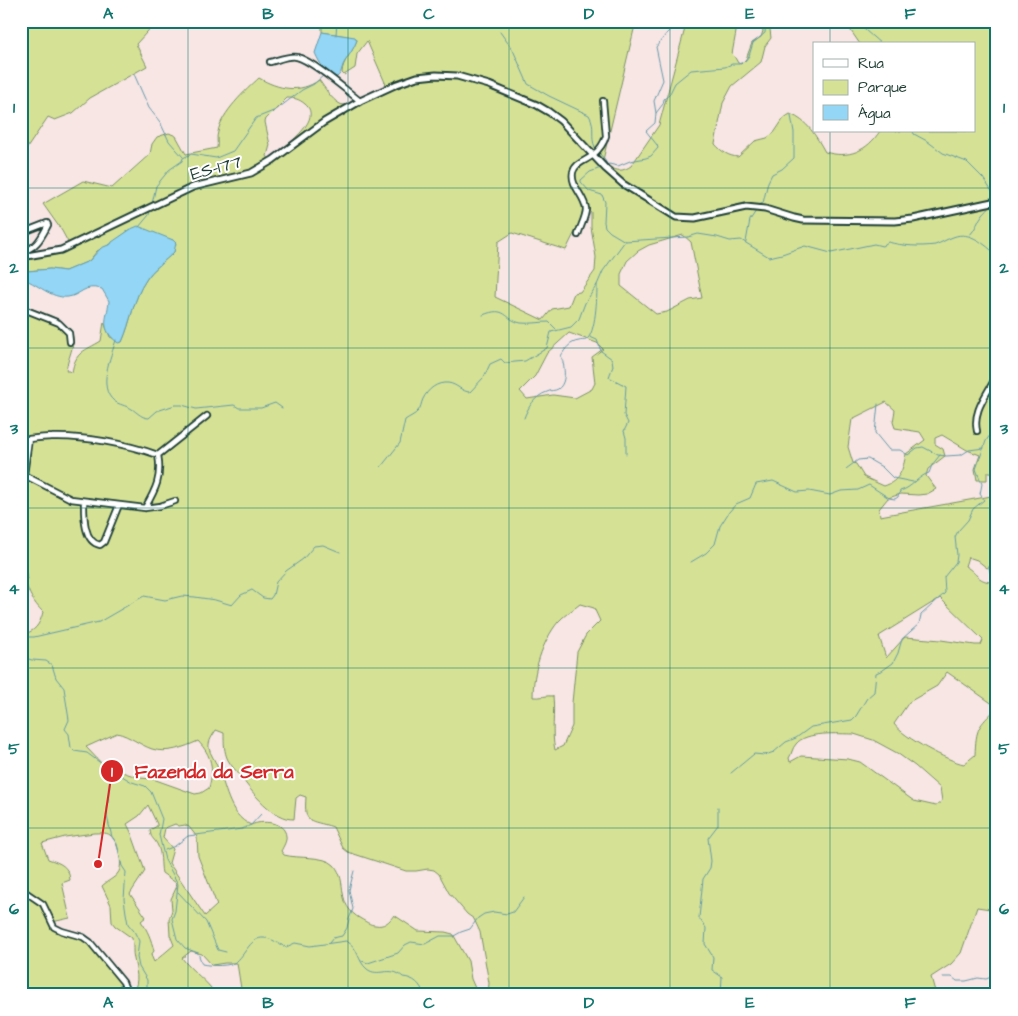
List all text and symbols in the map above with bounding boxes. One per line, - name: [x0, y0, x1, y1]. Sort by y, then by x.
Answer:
- text: A: [103, 3, 114, 25]
- text: B: [262, 3, 274, 25]
- text: C: [423, 3, 435, 25]
- text: D: [584, 3, 595, 25]
- text: E: [745, 3, 755, 25]
- text: F: [904, 3, 916, 25]
- legend: [813, 42, 976, 132]
- text: Rua: [858, 53, 884, 74]
- text: Parque: [858, 77, 907, 98]
- text: 1: [13, 97, 16, 119]
- text: 1: [1003, 97, 1006, 119]
- text: Água: [858, 103, 891, 125]
- street label: ES-177: [188, 149, 244, 187]
- text: 2: [8, 257, 19, 279]
- text: 2: [998, 257, 1009, 279]
- text: 3: [9, 418, 19, 440]
- text: 3: [999, 418, 1009, 440]
- text: 4: [9, 578, 20, 600]
- text: 4: [999, 578, 1010, 600]
- text: 5: [8, 738, 20, 760]
- text: 5: [998, 738, 1010, 760]
- callout: Fazenda da Serra: [100, 754, 304, 788]
- text: Fazenda da Serra: [134, 759, 294, 786]
- text: 1: [111, 762, 113, 783]
- text: 6: [9, 898, 19, 920]
- text: 6: [999, 898, 1009, 920]
- text: A: [103, 992, 114, 1014]
- text: B: [262, 992, 274, 1014]
- text: C: [423, 992, 435, 1014]
- text: D: [584, 992, 595, 1014]
- text: E: [745, 992, 755, 1014]
- text: F: [904, 992, 916, 1014]

